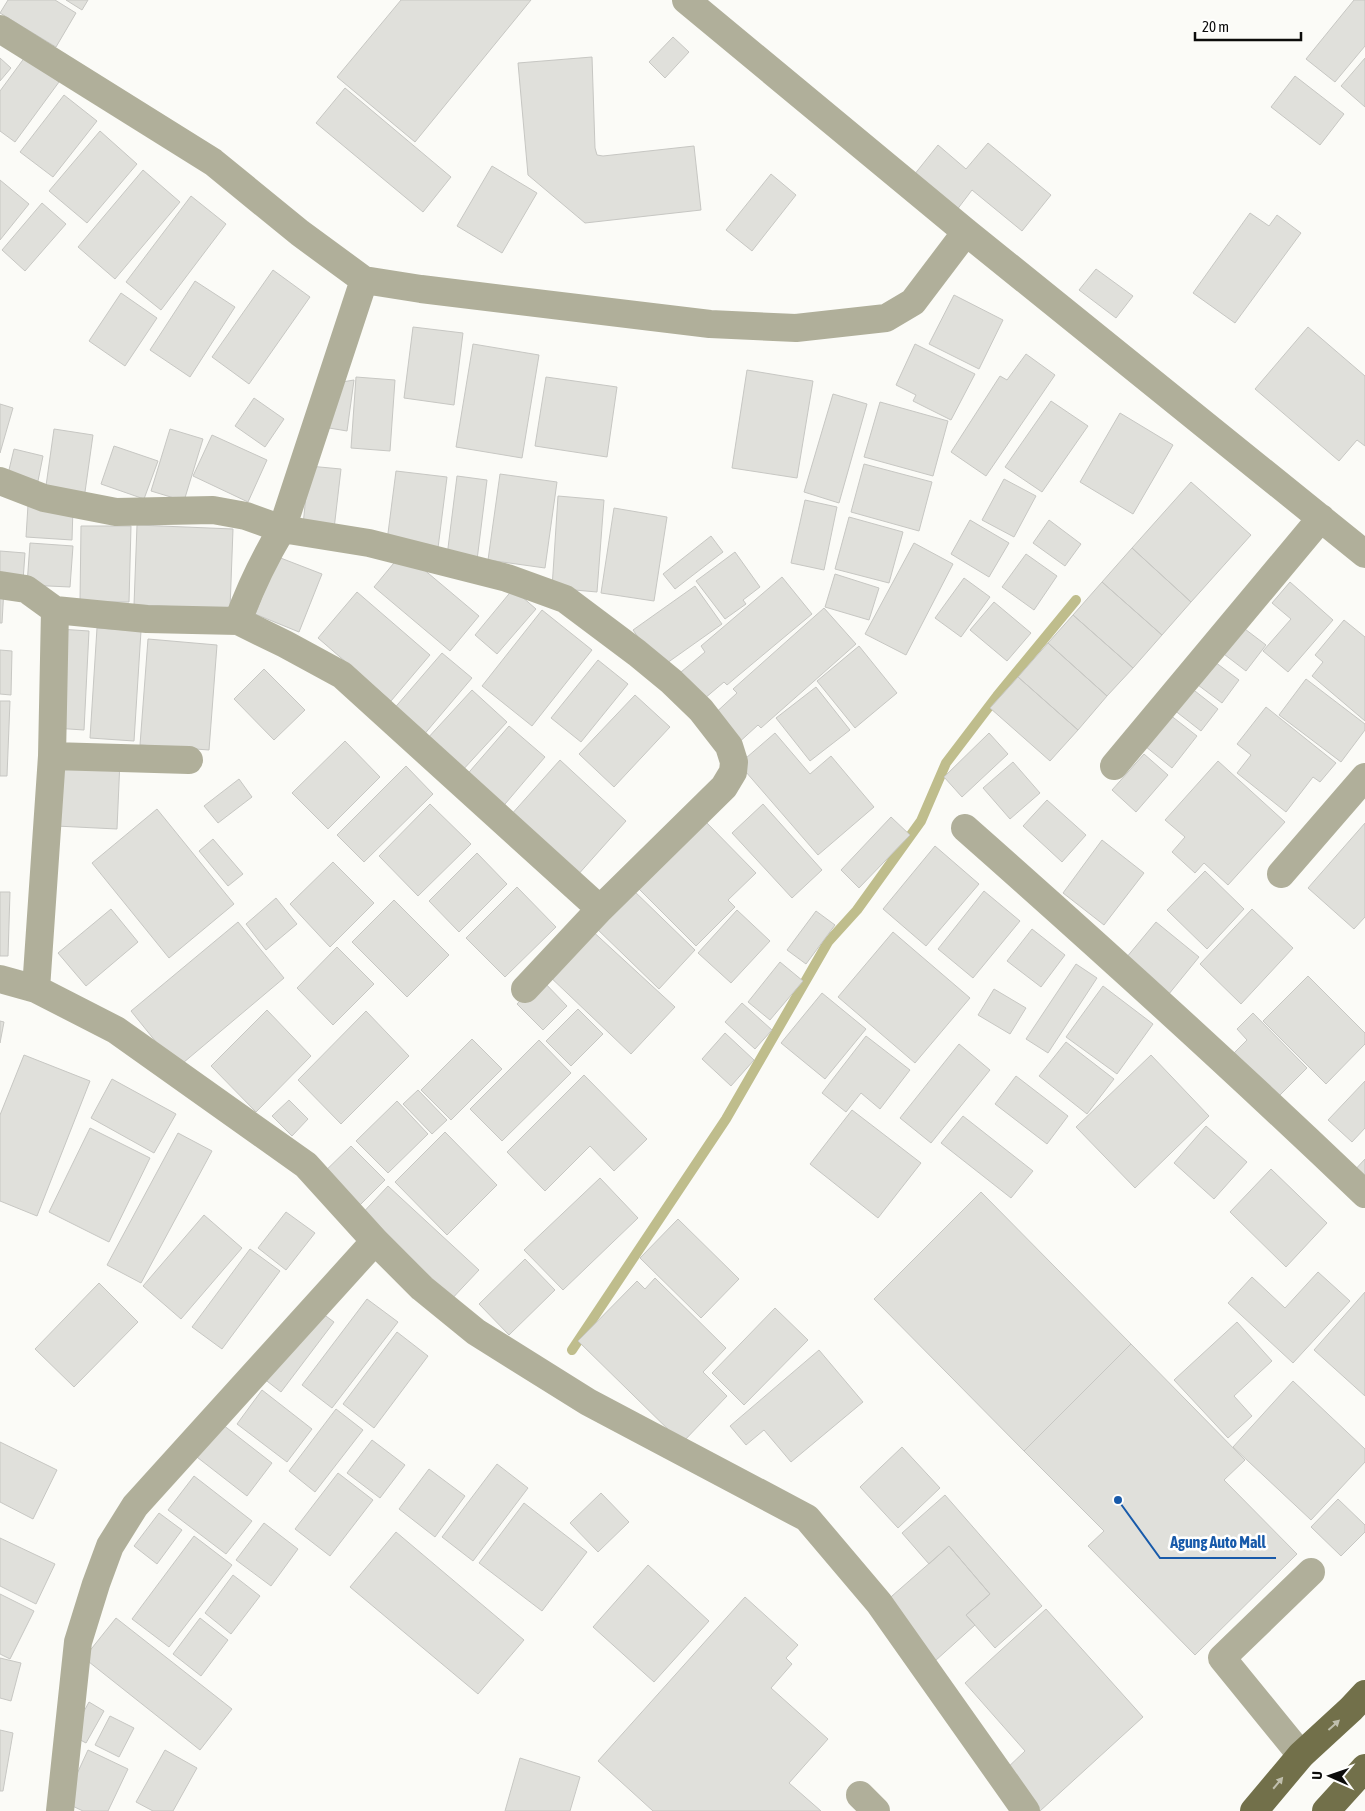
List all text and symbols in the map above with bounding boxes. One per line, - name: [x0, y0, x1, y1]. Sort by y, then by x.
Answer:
- scale bar: [1195, 10, 1301, 42]
- text: 20 m: [1202, 18, 1229, 35]
- callout: Agung Auto Mall: [1160, 1527, 1276, 1558]
- text: Agung Auto Mall: [1169, 1533, 1267, 1551]
- one-way arrow: [1328, 1719, 1340, 1731]
- north arrow: [1305, 1751, 1355, 1801]
- text: U: [1309, 1771, 1325, 1780]
- one-way arrow: [1272, 1776, 1283, 1789]

